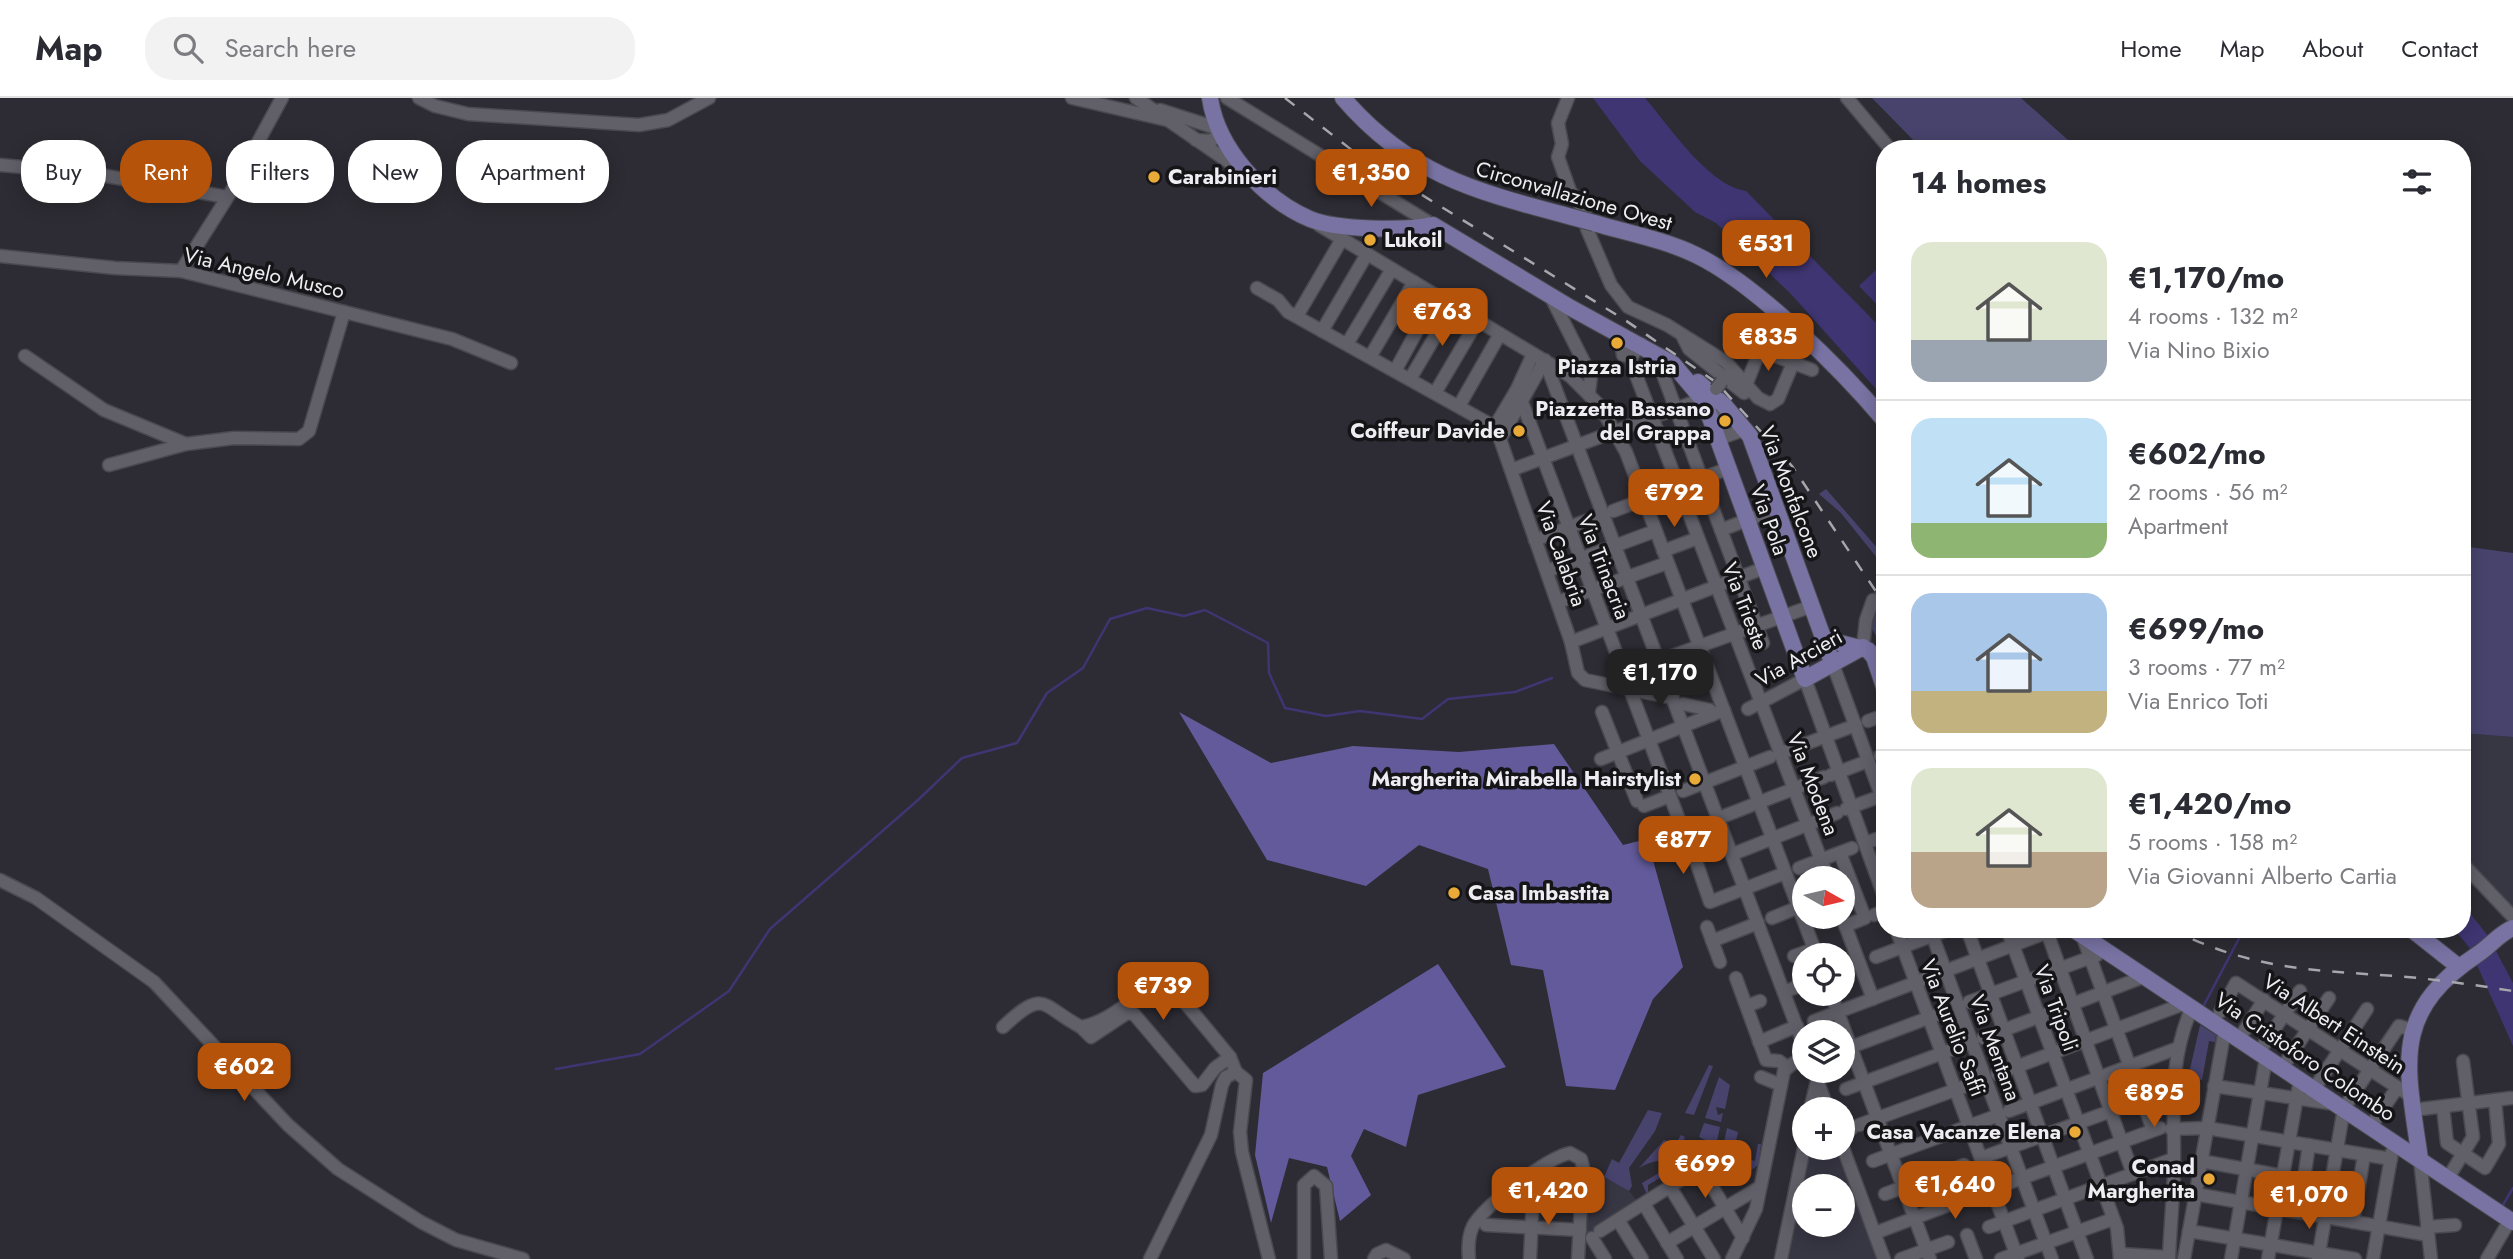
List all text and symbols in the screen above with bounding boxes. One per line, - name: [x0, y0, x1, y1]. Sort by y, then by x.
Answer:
- search box: [145, 17, 635, 80]
- text: Map: [35, 25, 103, 72]
- icon: search: [169, 29, 207, 67]
- text: Search here: [225, 29, 356, 67]
- text: Home: [2120, 31, 2182, 66]
- text: Map: [2220, 31, 2264, 66]
- text: About: [2302, 31, 2363, 66]
- text: Contact: [2401, 31, 2478, 66]
- chip: Buy: [21, 140, 106, 203]
- chip: Rent: [120, 140, 212, 203]
- chip: Filters: [226, 140, 334, 203]
- chip: New: [348, 140, 442, 203]
- chip: Apartment: [456, 140, 609, 203]
- pin: €1,350: [1314, 150, 1428, 209]
- street label: Circonvallazione Ovest: [1472, 154, 1676, 238]
- text: €1,350: [1332, 155, 1410, 189]
- text: 14 homes: [1911, 161, 2046, 204]
- place label: Carabinieri: [1168, 162, 1277, 192]
- icon: filters: [2398, 163, 2436, 201]
- marker: Carabinieri: [1146, 169, 1162, 185]
- pin: €531: [1725, 220, 1807, 280]
- place label: Lukoil: [1384, 225, 1442, 255]
- text: €531: [1738, 226, 1794, 260]
- marker: Lukoil: [1362, 232, 1378, 248]
- street label: Via Angelo Musco: [181, 240, 347, 306]
- text: €1,170/mo: [2128, 256, 2284, 299]
- icon: home: [1967, 270, 2051, 354]
- pin: €763: [1401, 288, 1483, 348]
- text: €763: [1413, 294, 1471, 328]
- text: 4 rooms · 132 m²: [2128, 299, 2298, 333]
- pin: €835: [1727, 314, 1809, 373]
- text: €835: [1739, 319, 1797, 353]
- text: Via Nino Bixio: [2128, 333, 2269, 367]
- marker: Piazza Istria: [1609, 335, 1625, 351]
- place label: Piazza Istria: [1557, 352, 1677, 382]
- place label: Piazzetta Bassano del Grappa: [1535, 394, 1711, 448]
- marker: Piazzetta Bassano del Grappa: [1717, 413, 1733, 429]
- place label: Coiffeur Davide: [1350, 416, 1505, 446]
- street label: Via Monfalcone: [1752, 421, 1830, 563]
- marker: Coiffeur Davide: [1511, 423, 1527, 439]
- text: €602/mo: [2128, 432, 2266, 475]
- icon: home: [1967, 446, 2051, 530]
- pin: €792: [1633, 470, 1715, 529]
- text: €792: [1644, 475, 1704, 509]
- text: 2 rooms · 56 m²: [2128, 475, 2288, 509]
- street label: Via Pola: [1742, 481, 1796, 559]
- street label: Via Calabria: [1528, 497, 1594, 611]
- text: Apartment: [2128, 509, 2228, 543]
- street label: Via Trinacria: [1570, 510, 1638, 624]
- street label: Via Trieste: [1715, 558, 1775, 654]
- text: €699/mo: [2128, 607, 2264, 650]
- icon: home: [1967, 621, 2051, 705]
- street label: Via Arcieri: [1750, 622, 1848, 694]
- pin: €1,170: [1603, 650, 1717, 709]
- text: 3 rooms · 77 m²: [2128, 650, 2285, 684]
- text: €1,170: [1622, 655, 1698, 689]
- text: Via Enrico Toti: [2128, 684, 2269, 718]
- street label: Via Modena: [1780, 728, 1846, 840]
- place label: Margherita Mirabella Hairstylist: [1372, 764, 1681, 794]
- marker: Margherita Mirabella Hairstylist: [1687, 771, 1703, 787]
- text: €1,420/mo: [2128, 782, 2292, 825]
- icon: home: [1967, 796, 2051, 880]
- pin: €877: [1642, 816, 1724, 876]
- text: €877: [1655, 822, 1711, 856]
- text: 5 rooms · 158 m²: [2128, 825, 2297, 859]
- text: Via Giovanni Alberto Cartia: [2128, 859, 2397, 893]
- north arrow: [1792, 866, 1855, 929]
- map controls: [1792, 866, 1855, 1237]
- place label: Casa Imbastita: [1468, 878, 1610, 908]
- marker: Casa Imbastita: [1446, 885, 1462, 901]
- button: locate: [1792, 943, 1855, 1006]
- street label: Via Aurelio Saffi: [1913, 955, 1993, 1101]
- street label: Via Tripoli: [2026, 960, 2086, 1056]
- pin: €739: [1122, 962, 1204, 1022]
- street label: Via Albert Einstein: [2257, 967, 2411, 1081]
- text: €739: [1134, 968, 1192, 1002]
- street label: Via Cristoforo Colombo: [2209, 985, 2401, 1129]
- street label: Via Mentana: [1962, 991, 2028, 1105]
- button: layers: [1792, 1020, 1855, 1083]
- pin: €602: [203, 1044, 285, 1103]
- text: €602: [214, 1049, 274, 1083]
- pin: €895: [2113, 1070, 2195, 1129]
- text: €895: [2124, 1075, 2184, 1109]
- button: +: [1792, 1097, 1855, 1160]
- place label: Casa Vacanze Elena: [1867, 1117, 2061, 1147]
- marker: Casa Vacanze Elena: [2067, 1124, 2083, 1140]
- pin: €699: [1664, 1140, 1746, 1200]
- text: €699: [1674, 1146, 1736, 1180]
- place label: Conad Margherita: [2087, 1152, 2195, 1206]
- pin: €1,640: [1898, 1162, 2012, 1221]
- text: €1,640: [1915, 1167, 1995, 1201]
- pin: €1,420: [1491, 1168, 1605, 1227]
- marker: Conad Margherita: [2201, 1171, 2217, 1187]
- pin: €1,070: [2252, 1172, 2366, 1231]
- text: €1,420: [1508, 1173, 1588, 1207]
- button: −: [1792, 1174, 1855, 1237]
- text: €1,070: [2270, 1177, 2348, 1211]

